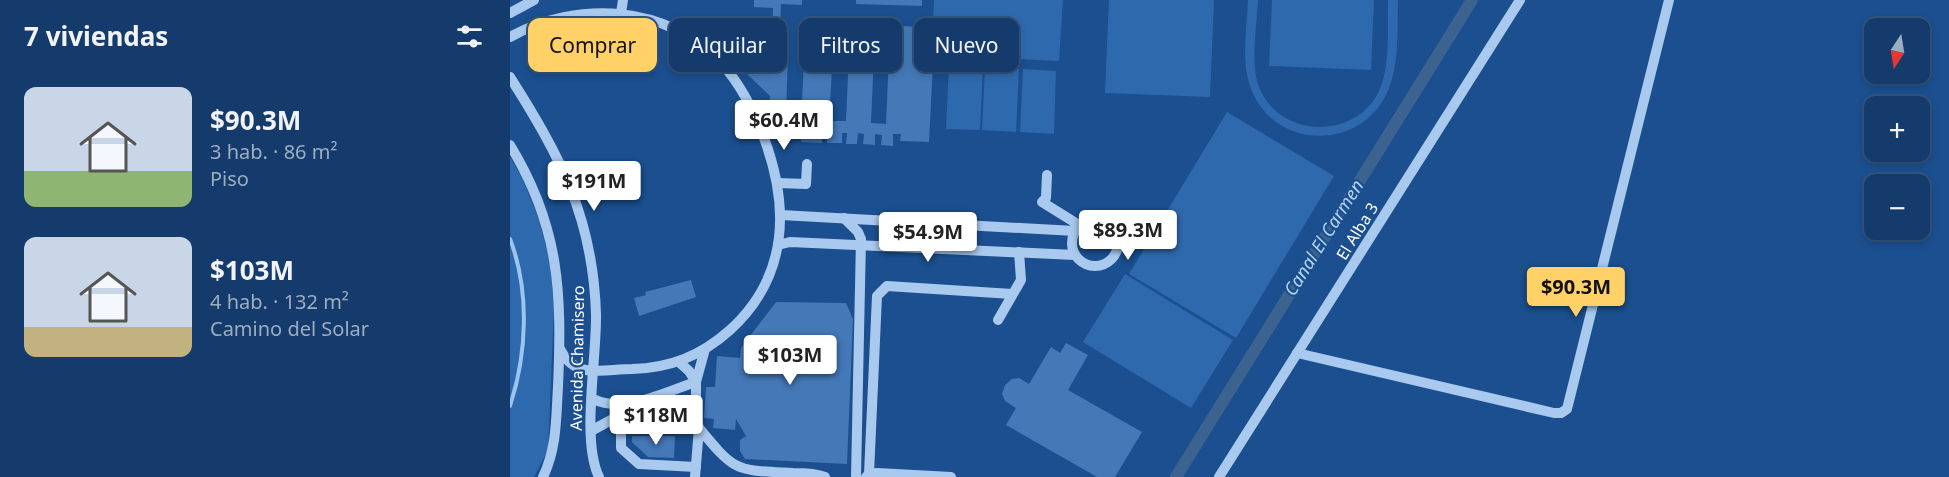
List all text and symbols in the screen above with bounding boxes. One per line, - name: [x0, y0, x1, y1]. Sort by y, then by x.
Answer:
- text: 7 viviendas: [24, 18, 168, 54]
- chip: Comprar: [528, 18, 657, 72]
- chip: Alquilar: [669, 18, 787, 72]
- chip: Filtros: [799, 18, 902, 72]
- chip: Nuevo: [914, 18, 1019, 72]
- north arrow: [1864, 18, 1930, 84]
- map controls: [1864, 18, 1930, 240]
- icon: filters: [453, 20, 486, 53]
- button: +: [1864, 96, 1930, 162]
- pin: $60.4M: [735, 100, 833, 151]
- text: $90.3M: [210, 102, 301, 138]
- text: $60.4M: [749, 106, 819, 133]
- icon: home: [72, 111, 144, 183]
- text: 3 hab. · 86 m²: [210, 138, 337, 165]
- pin: $191M: [552, 161, 636, 212]
- text: Piso: [210, 165, 249, 192]
- text: $191M: [562, 167, 626, 194]
- button: −: [1864, 174, 1930, 240]
- water label: Canal El Carmen: [1278, 175, 1368, 300]
- street label: El Alba 3: [1331, 198, 1383, 264]
- pin: $89.3M: [1079, 210, 1177, 261]
- pin: $54.9M: [879, 212, 977, 263]
- text: $89.3M: [1093, 216, 1163, 243]
- text: $54.9M: [893, 218, 963, 245]
- text: $103M: [210, 252, 294, 288]
- icon: home: [72, 261, 144, 333]
- pin: $90.3M: [1527, 267, 1625, 318]
- text: $90.3M: [1541, 273, 1611, 300]
- street label: Avenida Chamisero: [565, 285, 589, 431]
- text: 4 hab. · 132 m²: [210, 288, 349, 315]
- text: Camino del Solar: [210, 315, 369, 342]
- pin: $103M: [748, 335, 832, 386]
- text: $103M: [758, 341, 822, 368]
- pin: $118M: [614, 395, 698, 446]
- text: $118M: [624, 401, 688, 428]

